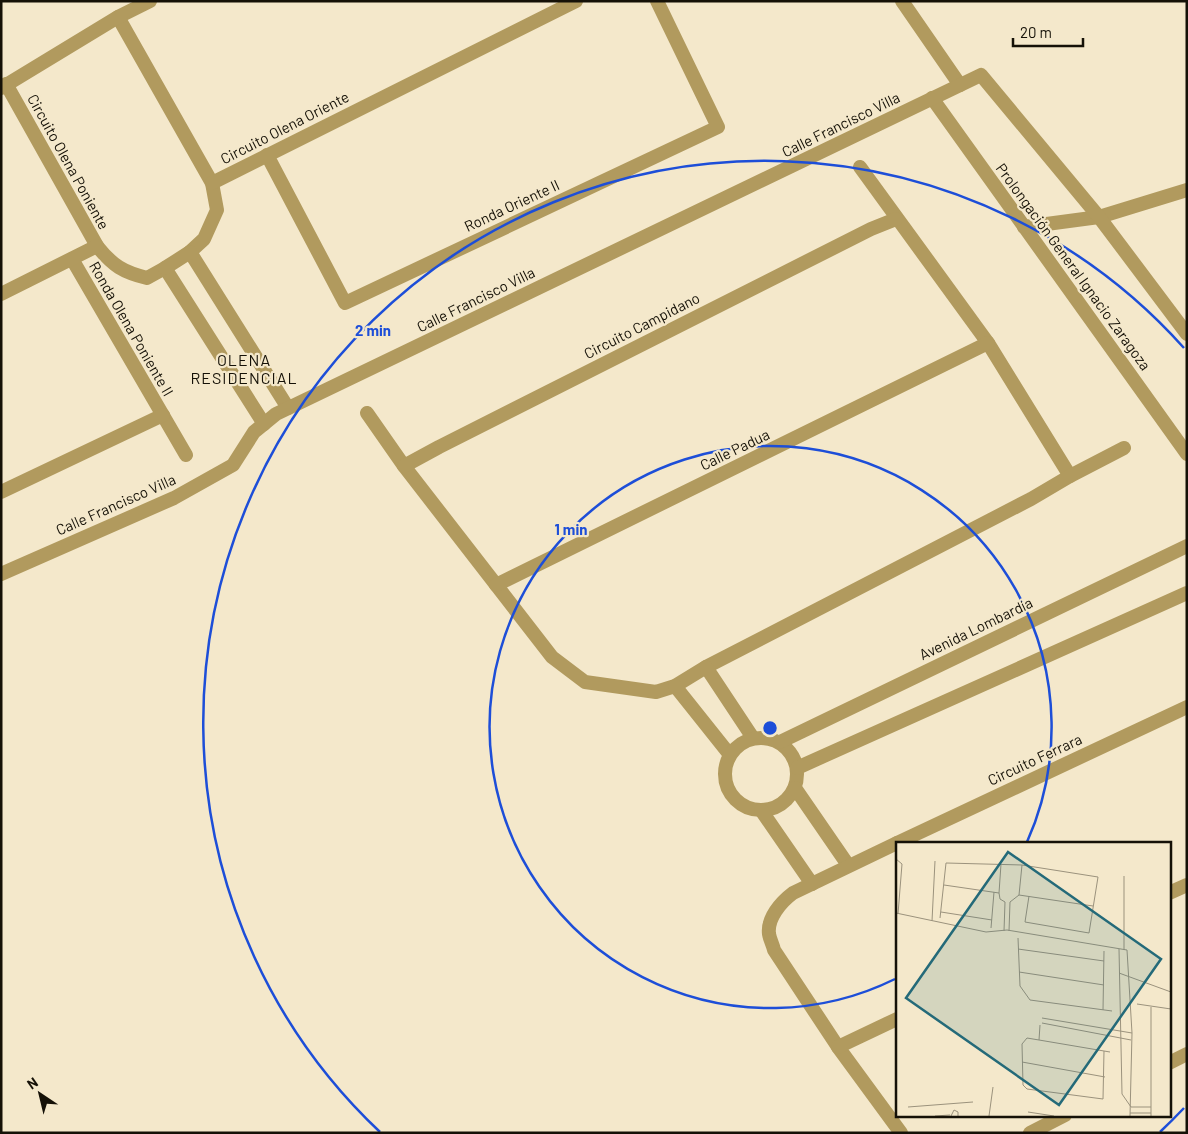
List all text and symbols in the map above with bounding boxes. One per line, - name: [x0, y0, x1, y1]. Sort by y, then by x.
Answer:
- scale bar: [1013, 15, 1083, 47]
- text: 20 m: [1020, 23, 1052, 41]
- street label: Circuito Olena Oriente: [217, 87, 352, 167]
- street label: Calle Francisco Villa: [779, 88, 902, 160]
- street label: Circuito Olena Poniente: [24, 91, 114, 232]
- street label: Prolongación General Ignacio Zaragoza: [993, 159, 1155, 373]
- street label: Ronda Oriente II: [461, 175, 562, 235]
- street label: Ronda Olena Poniente II: [86, 258, 178, 399]
- street label: Calle Francisco Villa: [414, 263, 537, 335]
- street label: Circuito Campidano: [581, 288, 702, 362]
- text: 2 min: [355, 321, 391, 339]
- district label: OLENA RESIDENCIAL: [190, 350, 298, 387]
- street label: Calle Padua: [697, 425, 772, 474]
- street label: Calle Francisco Villa: [53, 470, 178, 539]
- text: 1 min: [555, 520, 587, 538]
- street label: Avenida Lombardía: [916, 593, 1035, 663]
- centre of rings: [761, 719, 779, 737]
- street label: Circuito Ferrara: [985, 729, 1085, 789]
- inset map: [896, 842, 1170, 1116]
- north arrow: [15, 1069, 65, 1119]
- text: N: [24, 1073, 41, 1093]

